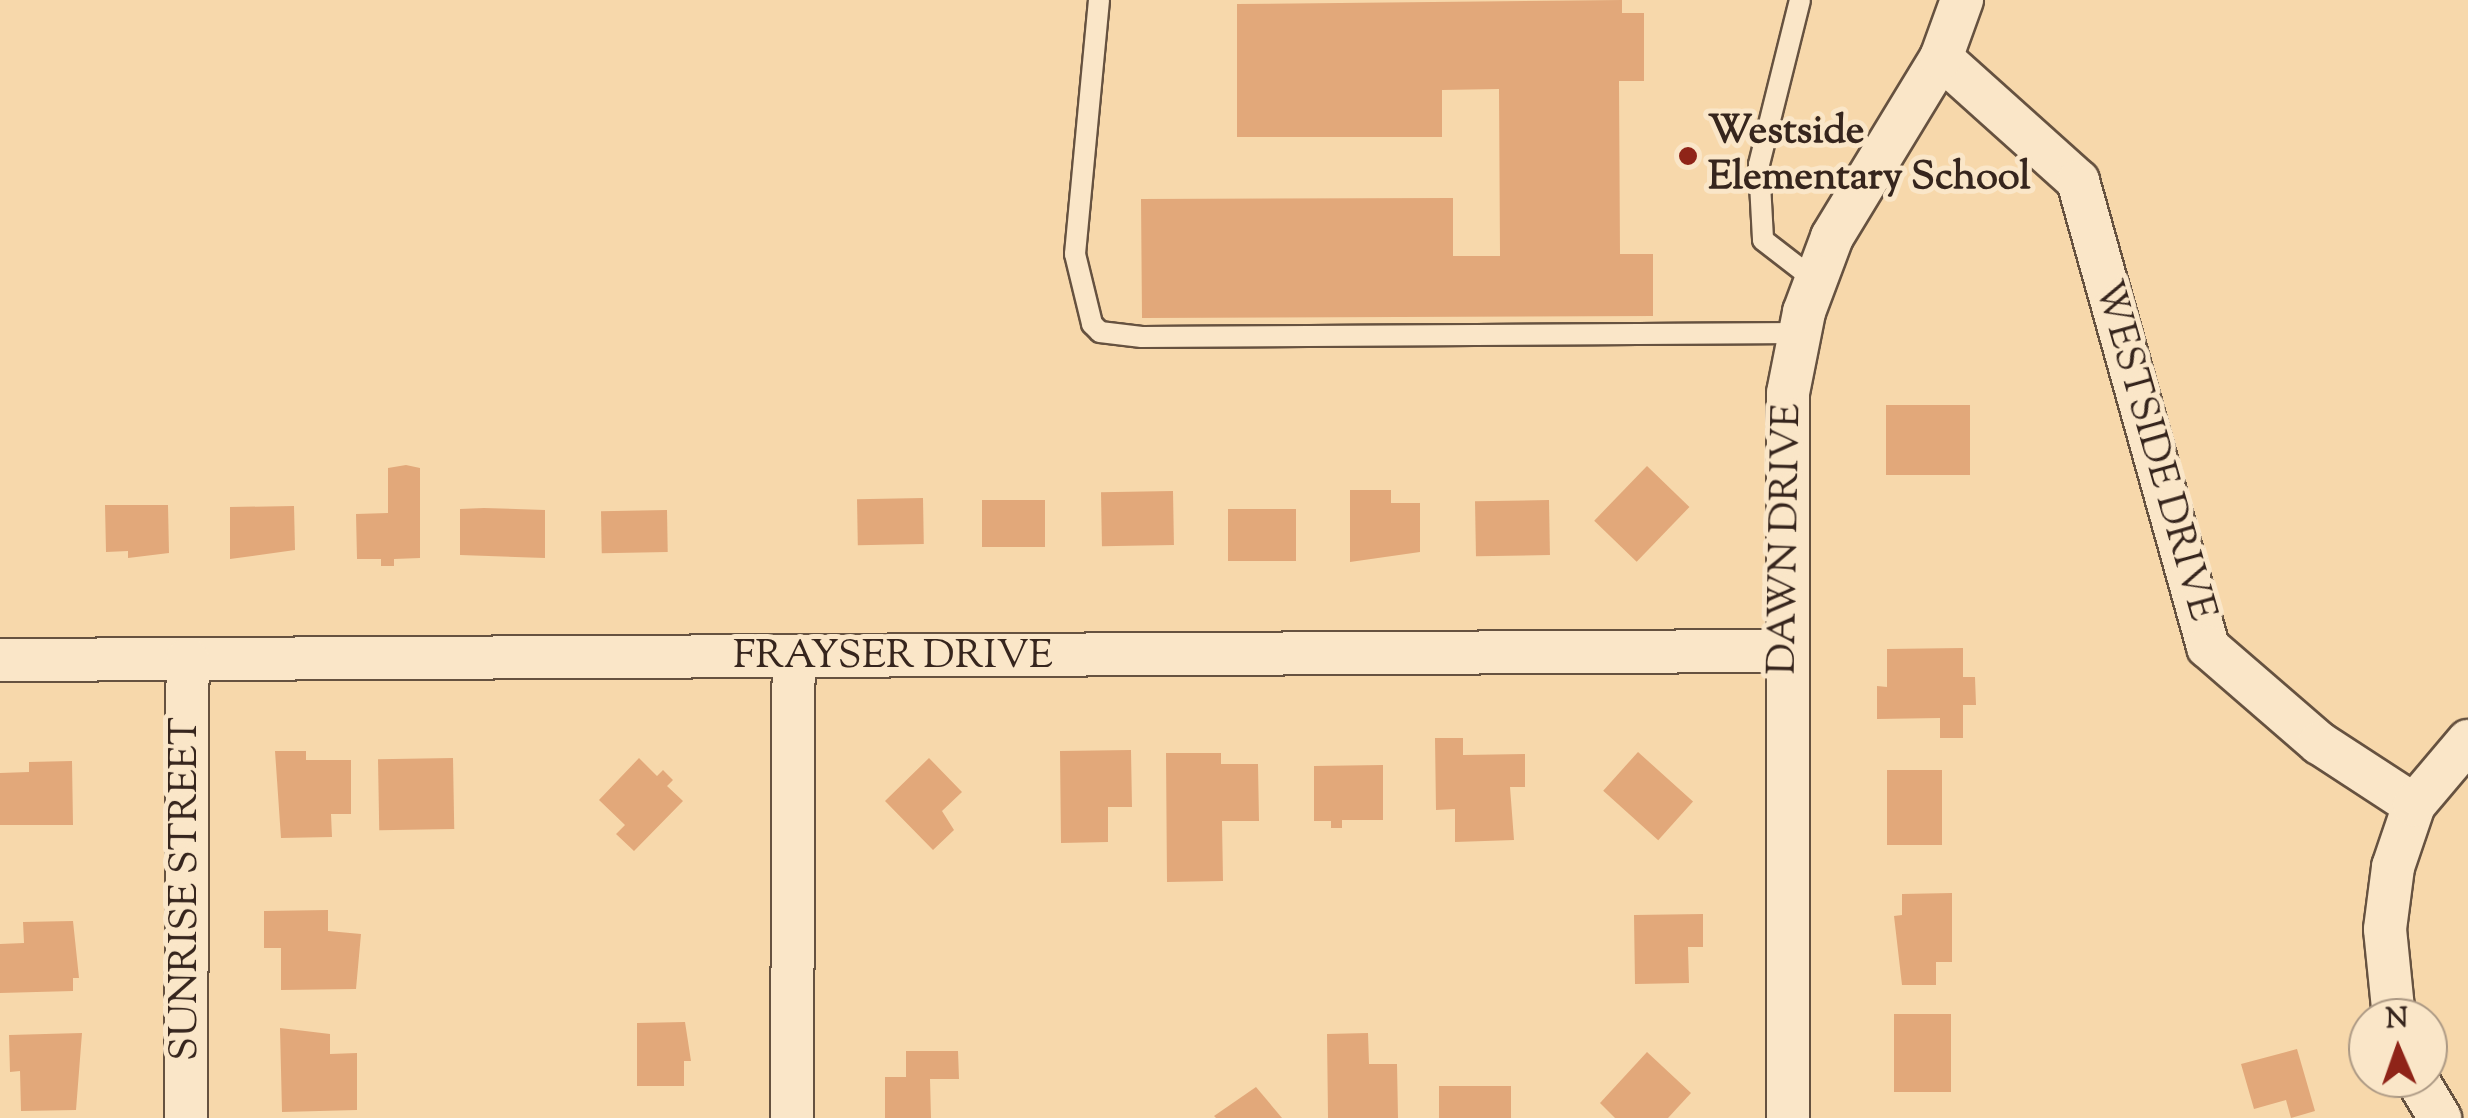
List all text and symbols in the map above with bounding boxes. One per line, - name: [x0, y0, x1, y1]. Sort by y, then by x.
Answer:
- place label: Westside Elementary School: [1708, 109, 2031, 203]
- marker: Westside Elementary School: [1677, 145, 1699, 167]
- street label: WESTSIDE DRIVE: [2081, 275, 2225, 627]
- street label: DAWN DRIVE: [1761, 403, 1813, 675]
- street label: FRAYSER DRIVE: [733, 634, 1053, 682]
- street label: SUNRISE STREET: [163, 717, 211, 1061]
- north arrow: [2348, 998, 2448, 1098]
- text: N: [2385, 1000, 2409, 1040]

